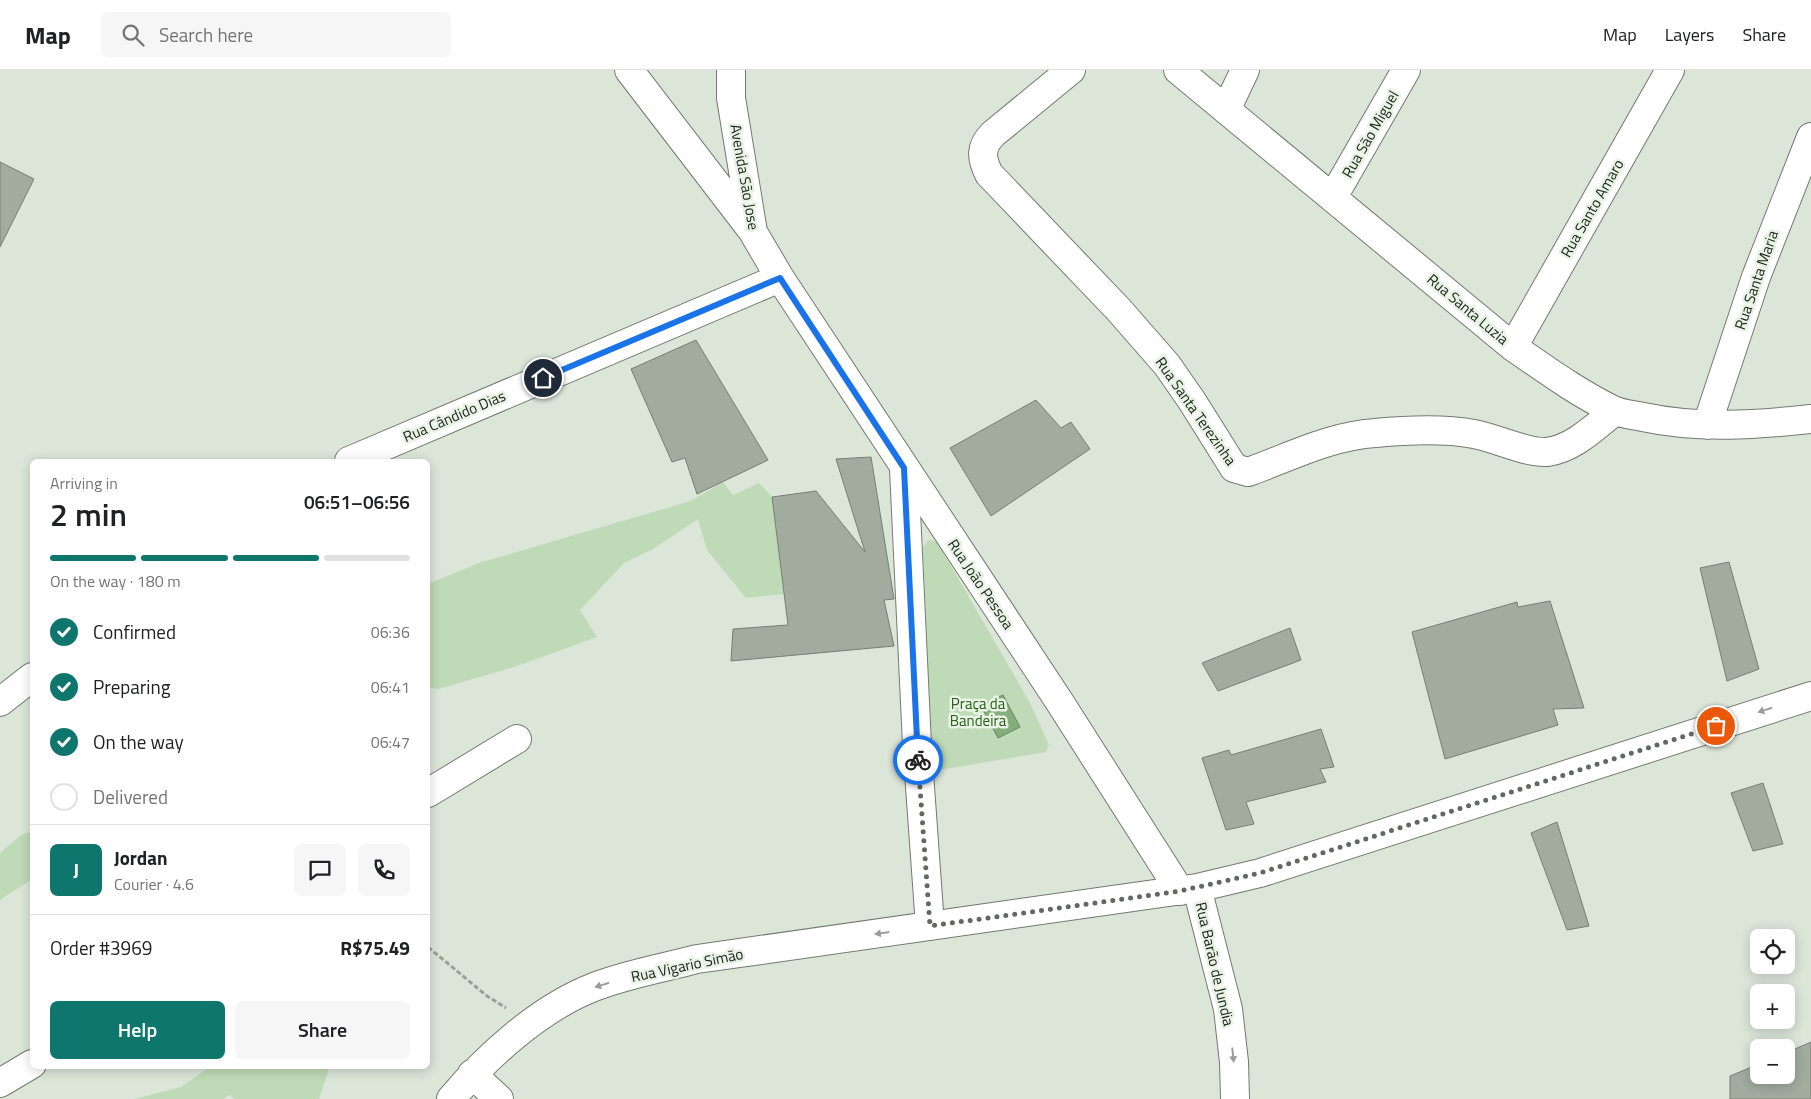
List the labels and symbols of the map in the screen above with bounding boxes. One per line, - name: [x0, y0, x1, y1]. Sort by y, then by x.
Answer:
- street label: Rua São Miguel: [1336, 86, 1404, 182]
- street label: Avenida São Jose: [724, 122, 766, 232]
- street label: Rua Santo Amaro: [1555, 155, 1630, 261]
- street label: Rua Santa Maria: [1728, 227, 1784, 333]
- street label: Rua Santa Luzia: [1422, 268, 1514, 350]
- street label: Rua Santa Terezinha: [1150, 352, 1242, 470]
- pin: [522, 357, 564, 399]
- street label: Rua Cândido Dias: [399, 384, 509, 448]
- street label: Rua João Pessoa: [942, 534, 1020, 634]
- park label: Praça da Bandeira: [950, 692, 1007, 732]
- pin: [1695, 705, 1737, 747]
- one-way arrow: [1757, 707, 1772, 715]
- courier: [893, 735, 943, 785]
- street label: Rua Barão de Jundia: [1190, 900, 1241, 1029]
- one-way arrow: [873, 929, 889, 937]
- street label: Rua Vigario Simão: [629, 942, 745, 988]
- one-way arrow: [594, 981, 609, 989]
- one-way arrow: [1229, 1048, 1237, 1064]

